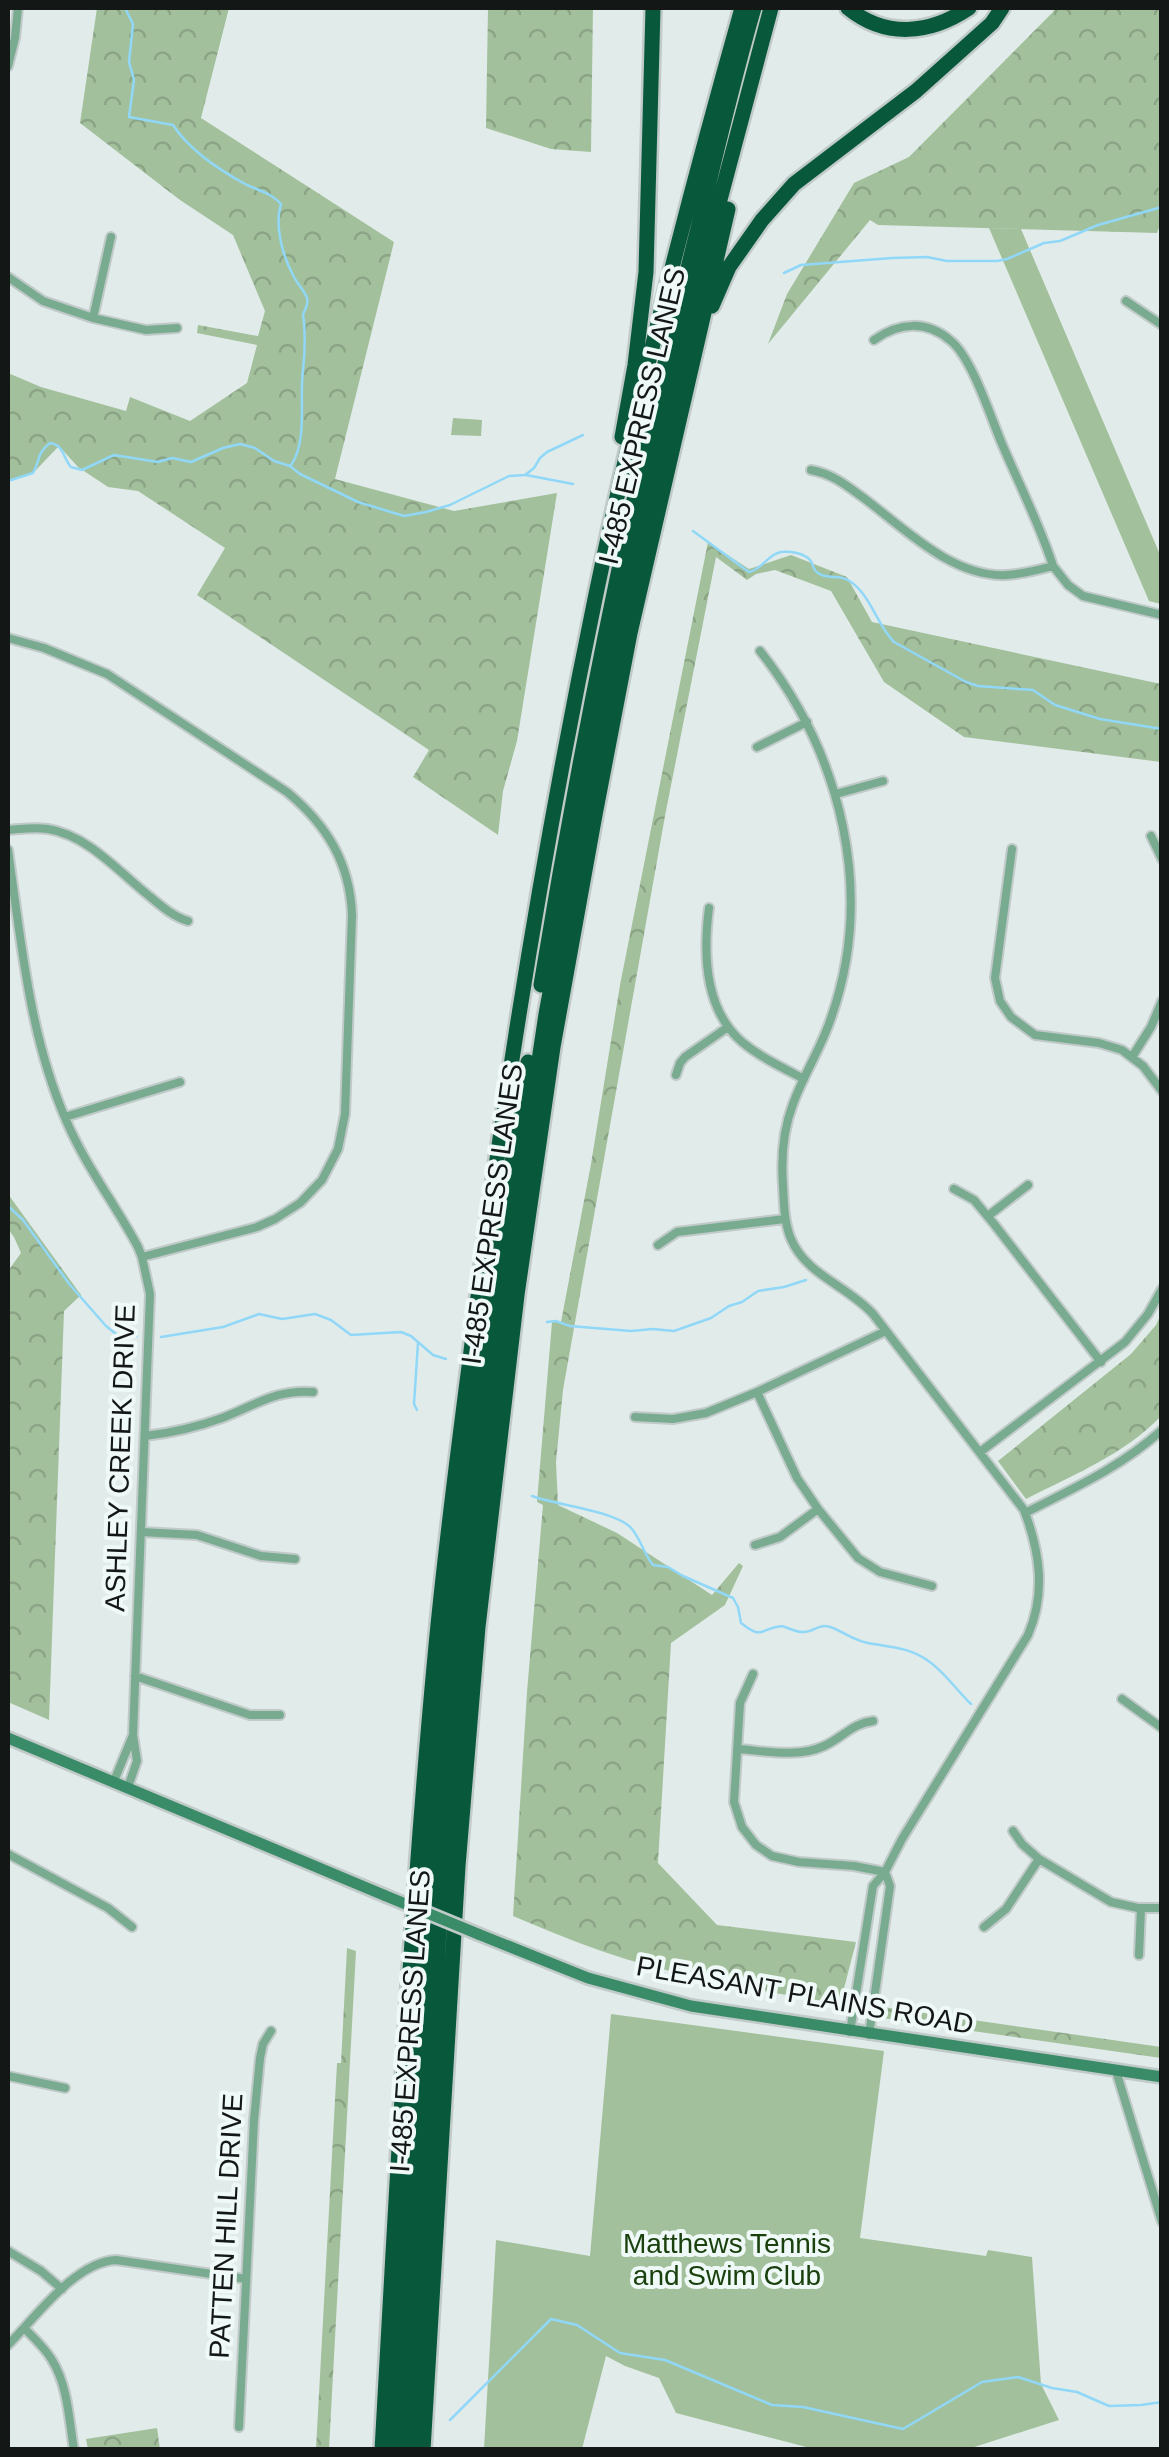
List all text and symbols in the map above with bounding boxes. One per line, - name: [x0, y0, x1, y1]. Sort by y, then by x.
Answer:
- street label: I-485 EXPRESS LANES: [593, 265, 691, 567]
- street label: I-485 EXPRESS LANES: [456, 1062, 528, 1366]
- street label: ASHLEY CREEK DRIVE: [99, 1304, 141, 1612]
- street label: I-485 EXPRESS LANES: [384, 1869, 436, 2173]
- street label: PLEASANT PLAINS ROAD: [634, 1950, 976, 2040]
- street label: PATTEN HILL DRIVE: [204, 2093, 248, 2359]
- park label: Matthews Tennis and Swim Club: [623, 2228, 831, 2291]

